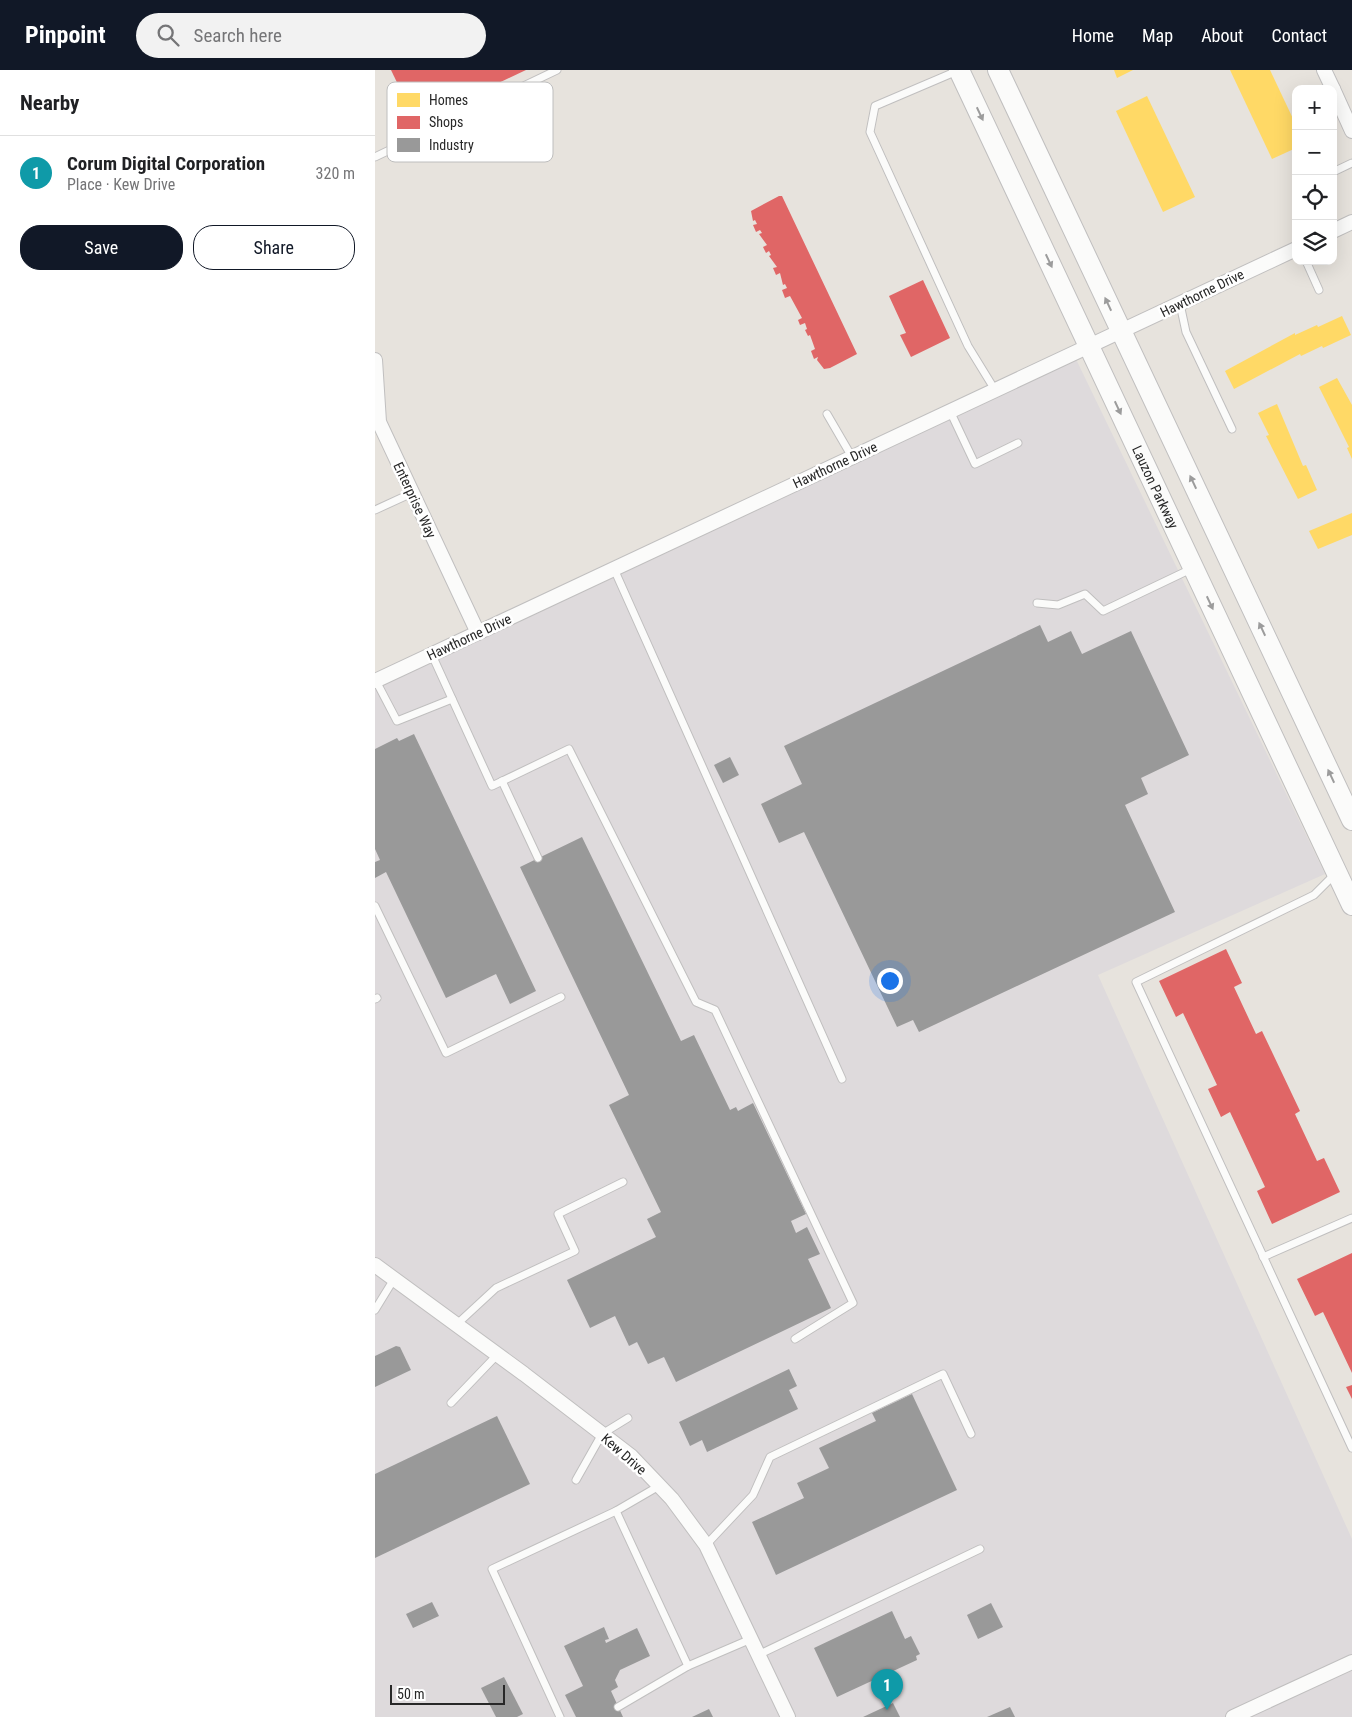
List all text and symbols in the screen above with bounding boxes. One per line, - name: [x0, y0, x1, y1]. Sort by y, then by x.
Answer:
- search box: [136, 13, 486, 58]
- text: Pinpoint: [25, 21, 106, 49]
- icon: search: [154, 21, 182, 49]
- text: Search here: [194, 24, 282, 47]
- text: Home: [1072, 25, 1114, 46]
- text: Map: [1142, 25, 1173, 46]
- text: About: [1201, 25, 1243, 46]
- text: Contact: [1271, 25, 1327, 46]
- legend: [387, 82, 553, 162]
- map controls: [1292, 85, 1337, 265]
- button: +: [1292, 85, 1337, 130]
- text: Nearby: [20, 91, 79, 115]
- text: Homes: [429, 92, 468, 108]
- one-way arrow: [976, 107, 984, 121]
- text: Shops: [429, 114, 463, 130]
- button: −: [1292, 130, 1337, 175]
- text: Industry: [429, 137, 474, 153]
- text: Corum Digital Corporation: [67, 152, 265, 175]
- text: 1: [32, 164, 40, 183]
- text: 320 m: [316, 164, 355, 183]
- text: Place · Kew Drive: [67, 175, 175, 194]
- button: locate: [1292, 175, 1337, 220]
- button: layers: [1292, 220, 1337, 265]
- button: Save: [20, 225, 183, 270]
- button: Share: [193, 225, 355, 270]
- one-way arrow: [1045, 254, 1053, 268]
- street label: Hawthorne Drive: [1158, 266, 1247, 320]
- one-way arrow: [1104, 297, 1112, 311]
- one-way arrow: [1114, 401, 1122, 415]
- street label: Hawthorne Drive: [790, 438, 880, 492]
- street label: Lauzon Parkway: [1129, 443, 1182, 531]
- street label: Enterprise Way: [390, 459, 440, 541]
- one-way arrow: [1188, 475, 1196, 489]
- one-way arrow: [1206, 596, 1214, 610]
- street label: Hawthorne Drive: [424, 610, 514, 664]
- one-way arrow: [1258, 622, 1266, 636]
- one-way arrow: [1327, 769, 1335, 783]
- your location: [877, 968, 903, 994]
- street label: Kew Drive: [598, 1430, 650, 1478]
- pin: 1: [871, 1669, 903, 1710]
- scale bar: [390, 1682, 505, 1705]
- text: 50 m: [397, 1686, 425, 1702]

